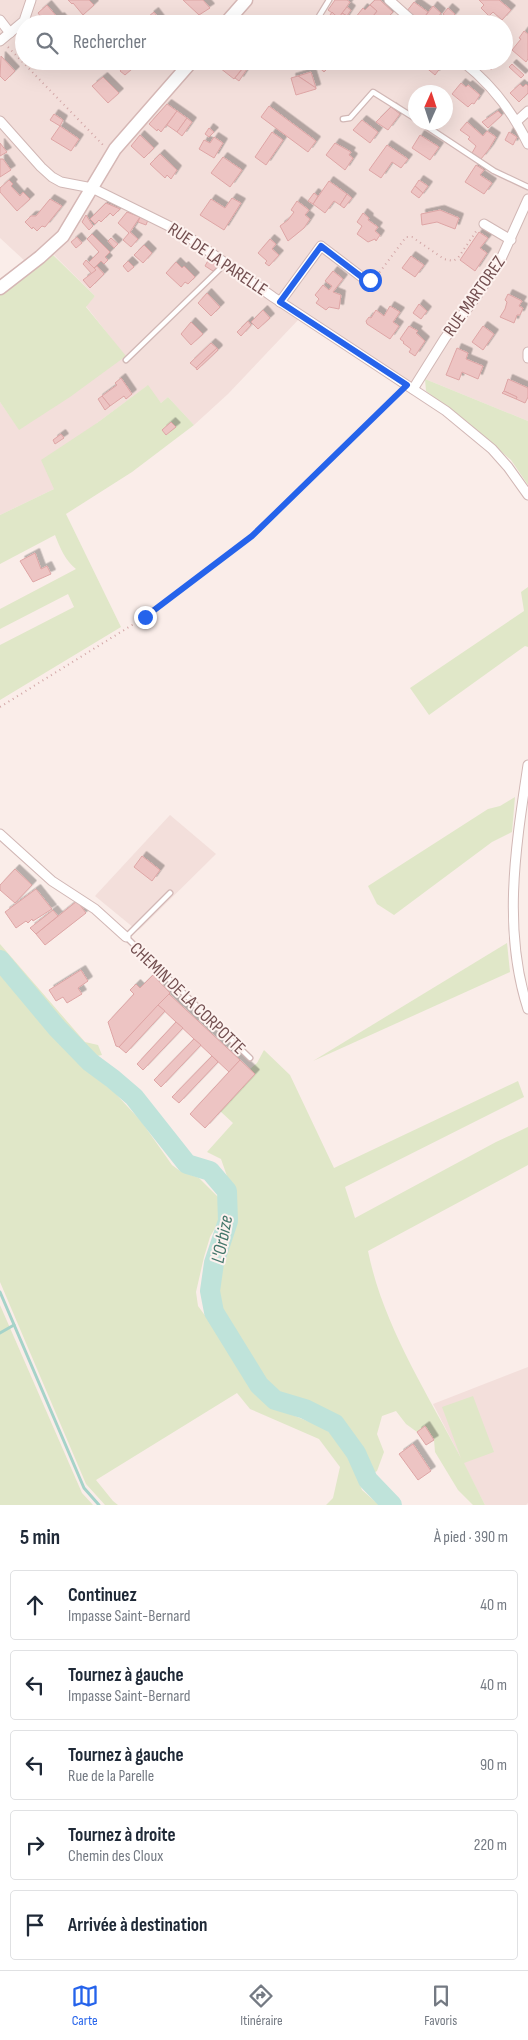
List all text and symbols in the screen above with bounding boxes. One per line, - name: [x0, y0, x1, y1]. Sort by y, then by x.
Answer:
- search box: [15, 15, 513, 70]
- icon: search: [33, 29, 61, 57]
- text: Rechercher: [73, 31, 147, 54]
- north arrow: [408, 85, 453, 130]
- street label: RUE DE LA PARELLE: [164, 218, 271, 300]
- street label: RUE MARTOREZ: [439, 252, 510, 340]
- route start: [359, 269, 382, 292]
- route end: [134, 606, 157, 629]
- street label: CHEMIN DE LA CORPOTTE: [126, 938, 250, 1059]
- water label: L'Orbize: [207, 1213, 238, 1265]
- text: 5 min: [20, 1525, 60, 1550]
- text: À pied · 390 m: [434, 1528, 508, 1547]
- text: Continuez: [68, 1584, 137, 1607]
- icon: ahead: [21, 1591, 49, 1619]
- text: 40 m: [480, 1596, 507, 1615]
- text: Impasse Saint-Bernard: [68, 1607, 190, 1626]
- text: Tournez à gauche: [68, 1664, 184, 1687]
- icon: left: [21, 1671, 49, 1699]
- text: 40 m: [480, 1676, 507, 1695]
- text: Impasse Saint-Bernard: [68, 1687, 190, 1706]
- text: Tournez à gauche: [68, 1744, 184, 1767]
- icon: left: [21, 1751, 49, 1779]
- text: 90 m: [480, 1756, 507, 1775]
- text: Rue de la Parelle: [68, 1767, 154, 1786]
- text: Tournez à droite: [68, 1824, 176, 1847]
- icon: right: [21, 1831, 49, 1859]
- text: 220 m: [474, 1836, 507, 1855]
- text: Chemin des Cloux: [68, 1847, 163, 1866]
- icon: arrive: [21, 1911, 49, 1939]
- text: Arrivée à destination: [68, 1914, 208, 1937]
- tab: Carte: [71, 1982, 99, 2029]
- tab: Itinéraire: [240, 1982, 283, 2029]
- tab: Favoris: [424, 1982, 457, 2029]

